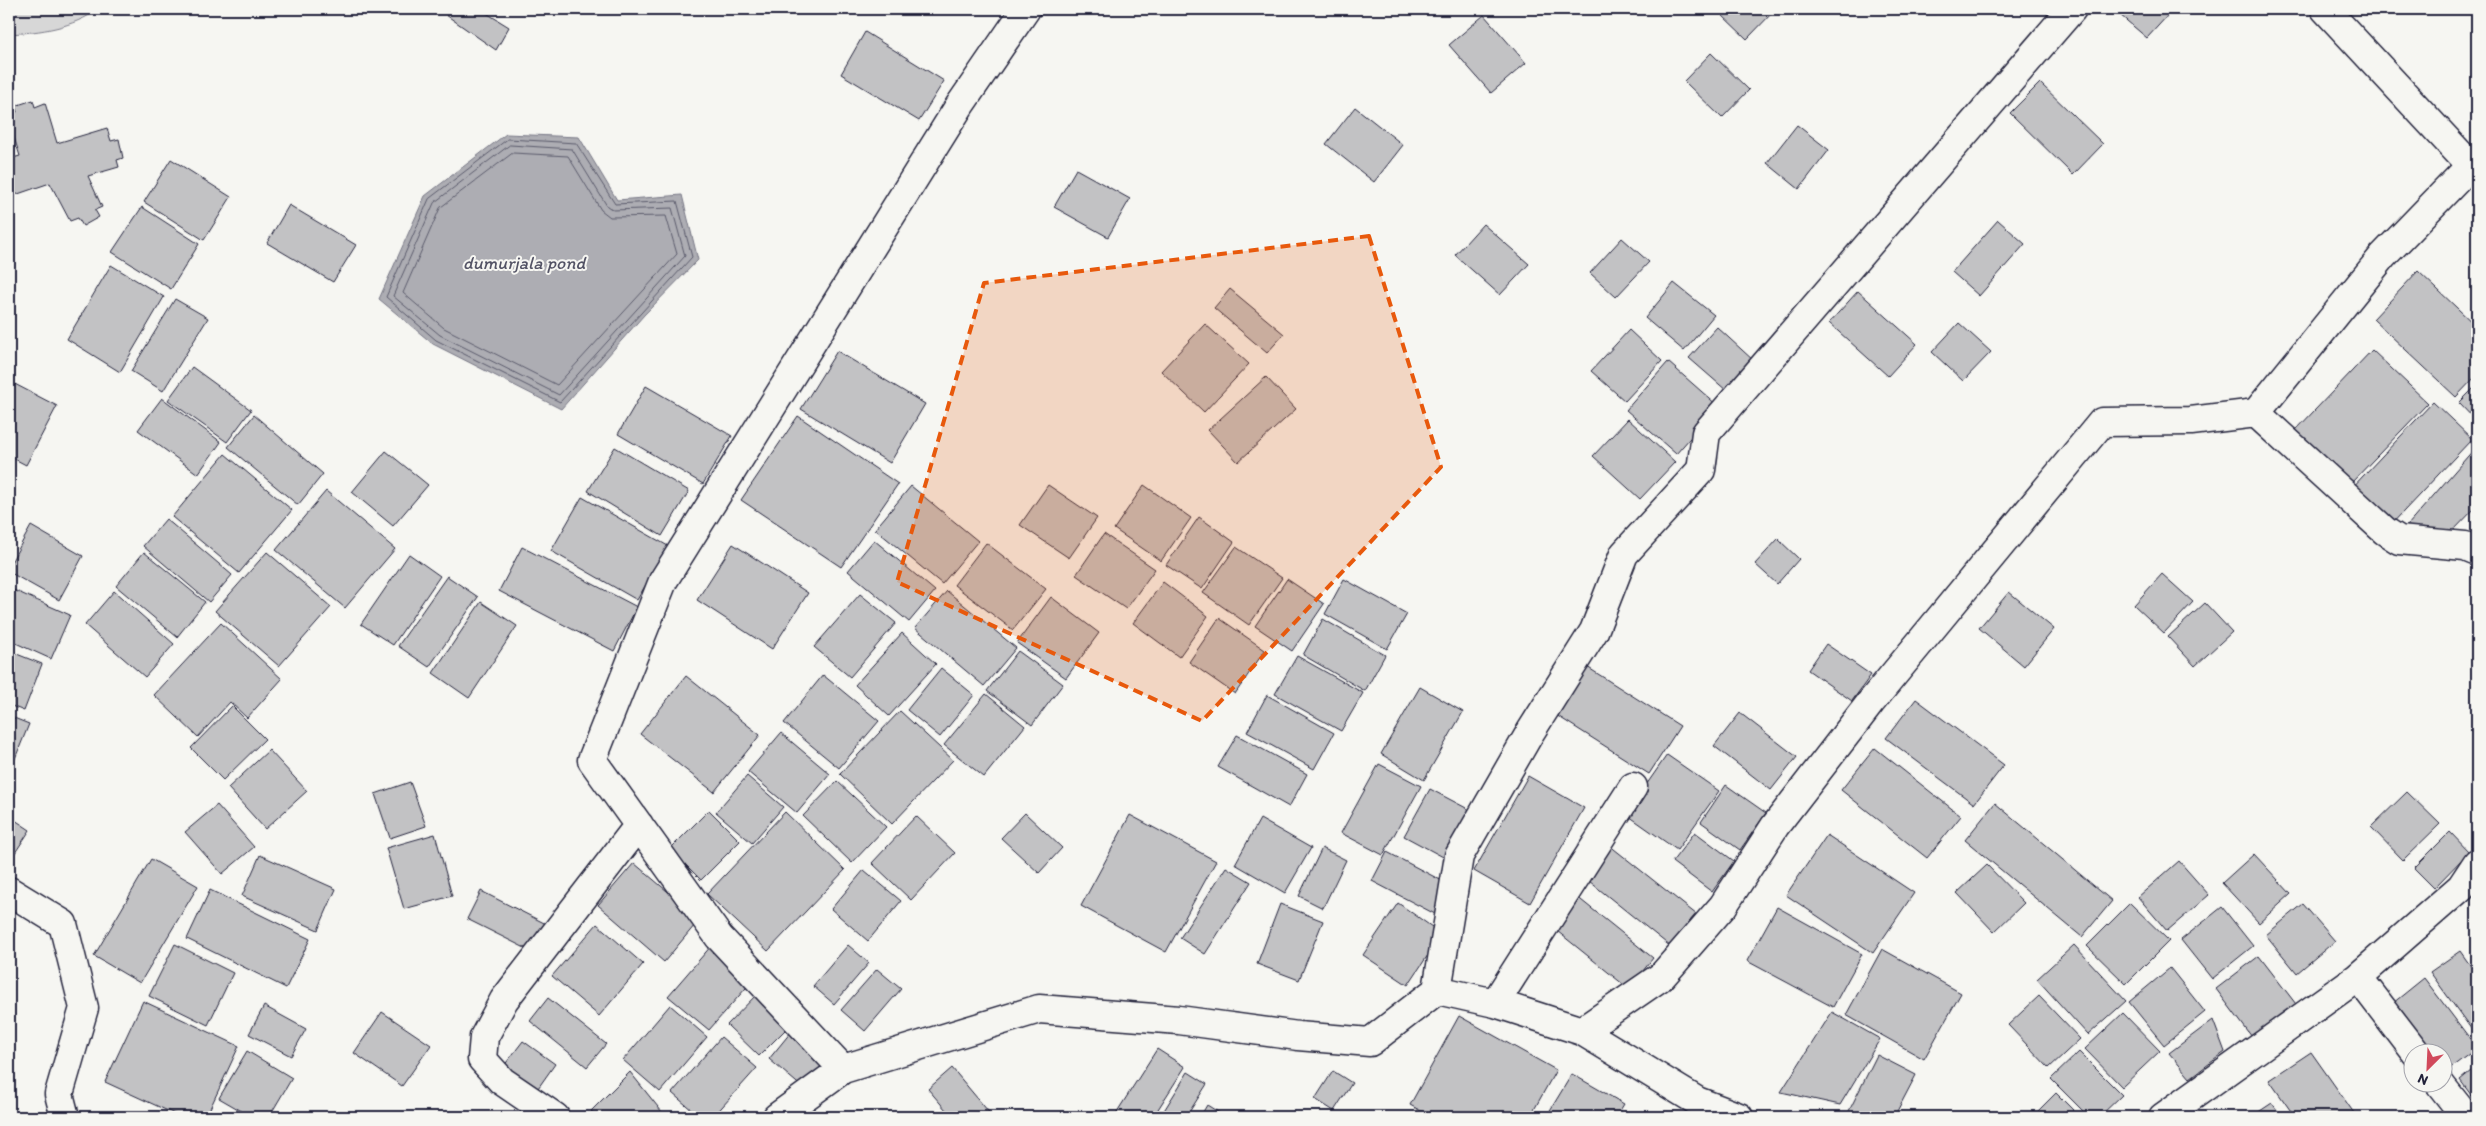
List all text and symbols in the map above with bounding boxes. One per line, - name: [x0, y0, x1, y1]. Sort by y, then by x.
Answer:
- water label: dumurjala pond: [463, 252, 587, 274]
- north arrow: [2404, 1044, 2454, 1094]
- text: N: [2415, 1070, 2431, 1089]

